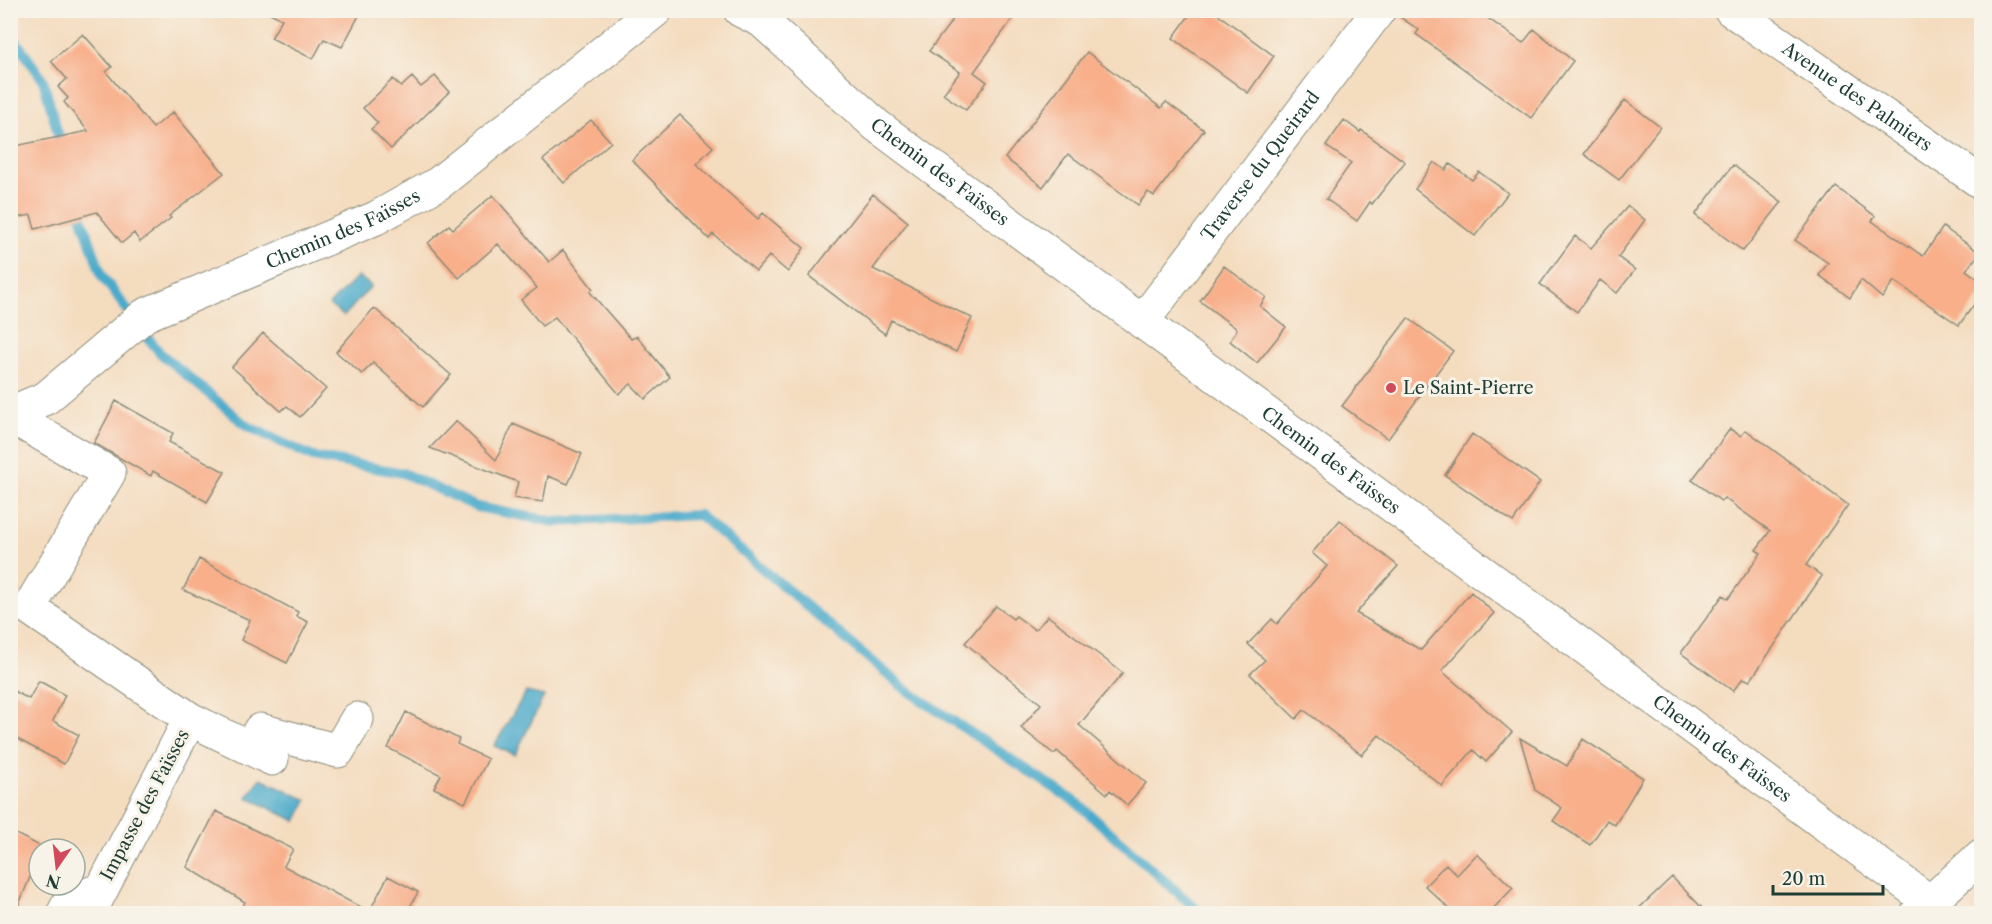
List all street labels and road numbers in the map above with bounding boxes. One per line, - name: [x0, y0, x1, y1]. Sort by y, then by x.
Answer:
- street label: Avenue des Palmiers: [1777, 37, 1936, 156]
- street label: Traverse du Queirard: [1197, 87, 1325, 245]
- street label: Chemin des Faïsses: [866, 114, 1013, 231]
- street label: Chemin des Faïsses: [263, 185, 424, 274]
- street label: Chemin des Faïsses: [1257, 402, 1404, 519]
- street label: Chemin des Faïsses: [1648, 690, 1796, 807]
- street label: Impasse des Faïsses: [96, 726, 194, 884]

